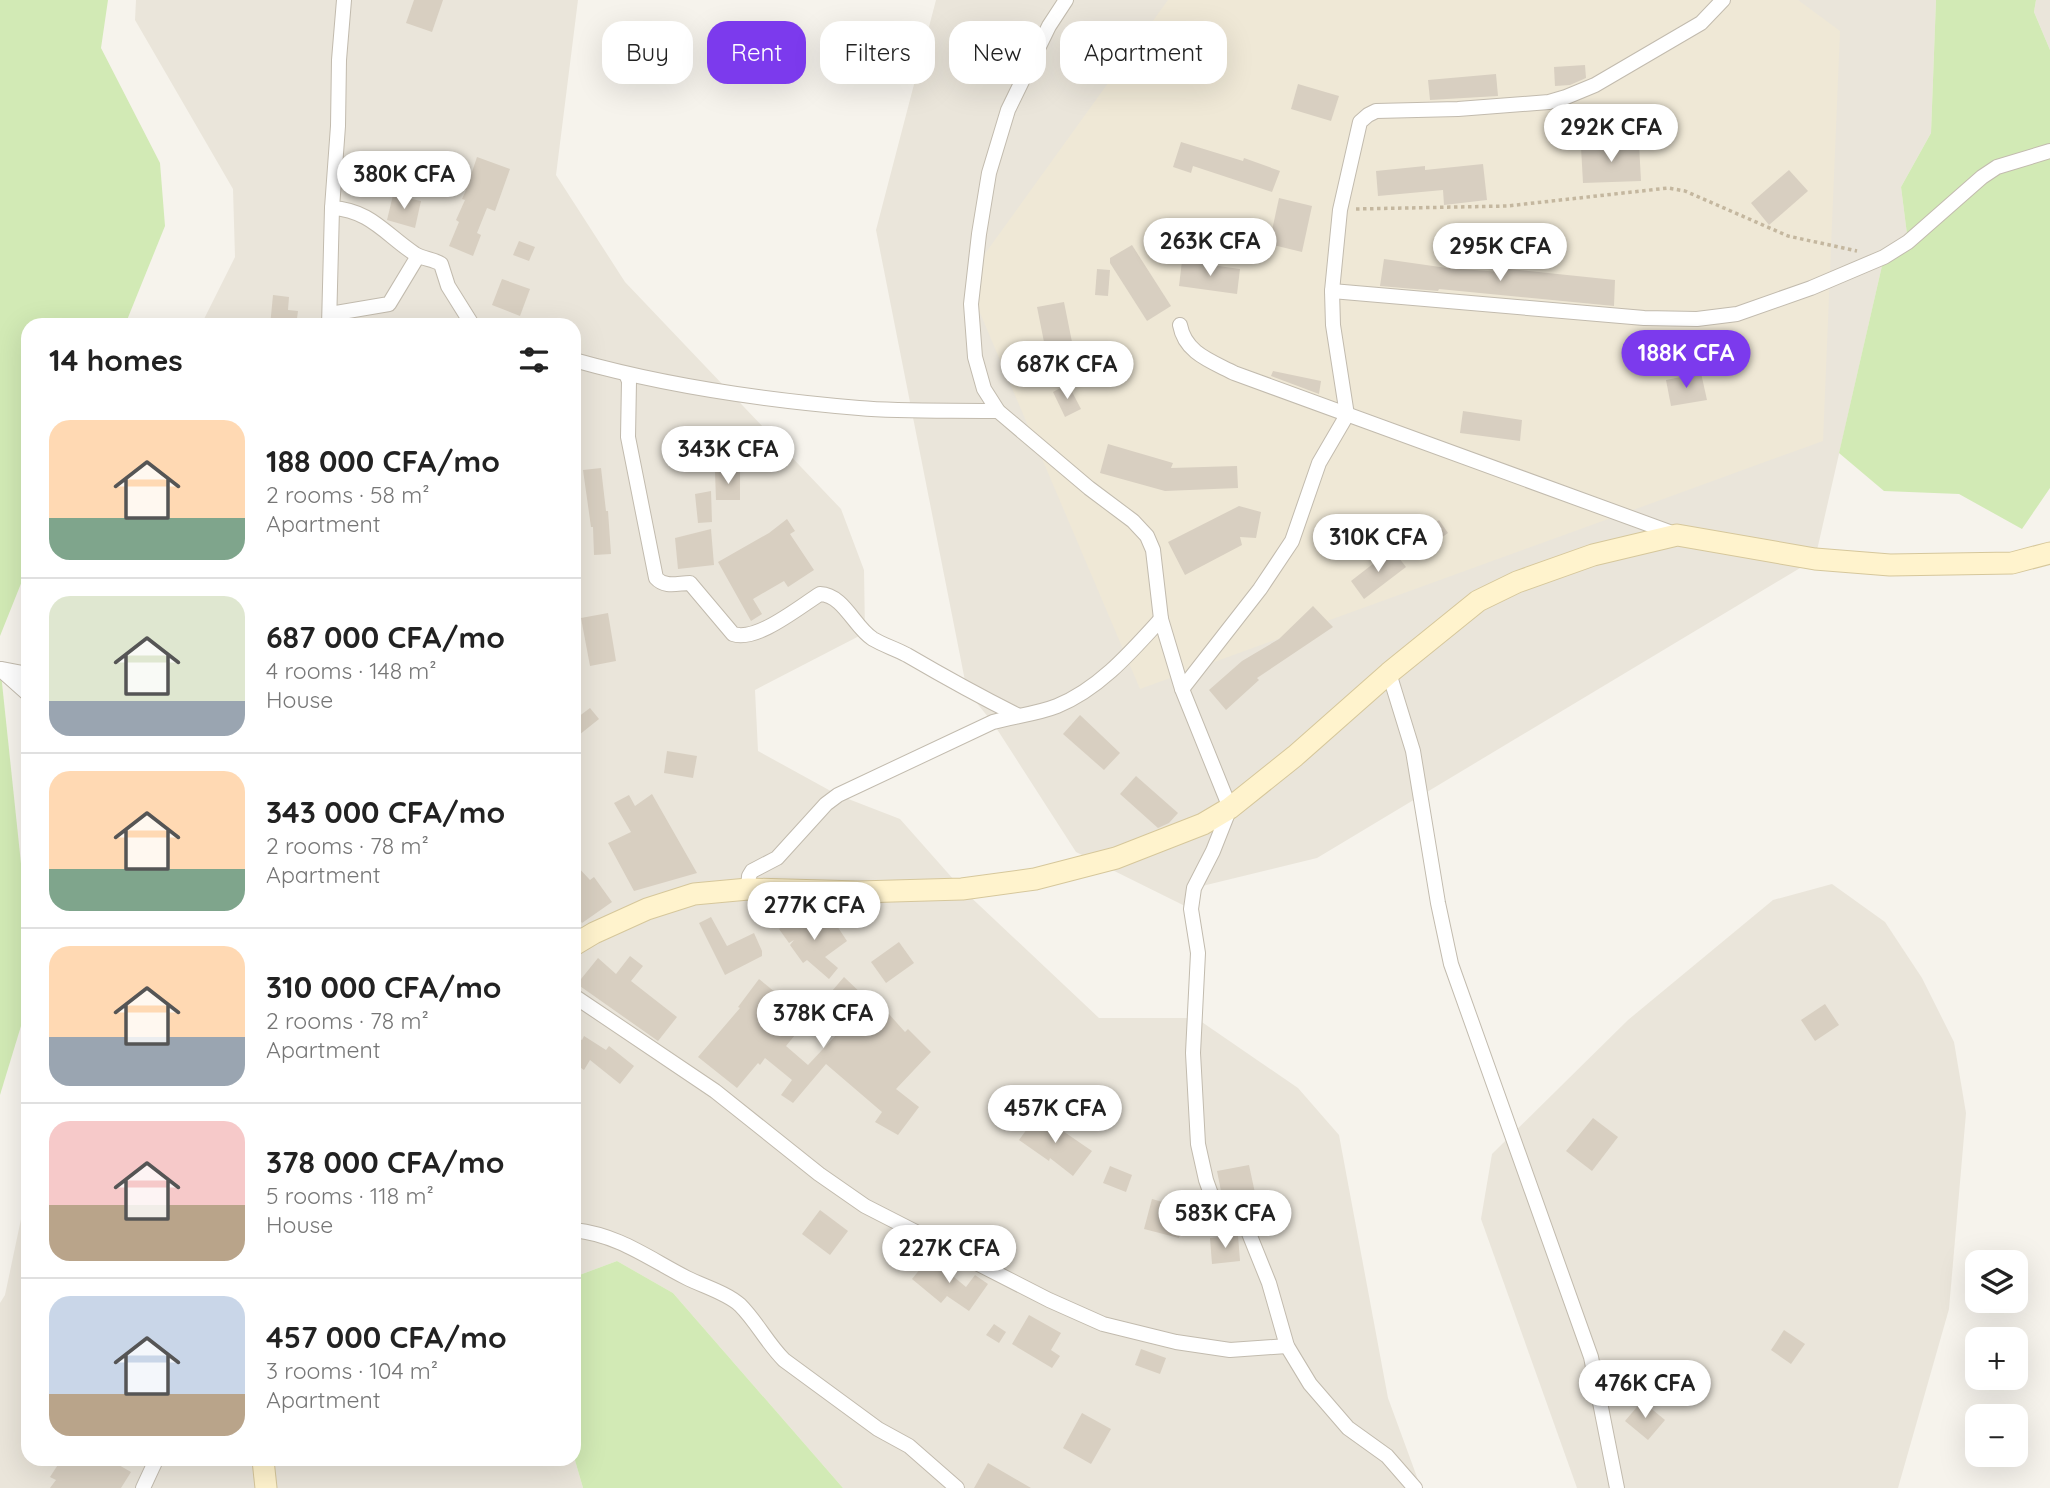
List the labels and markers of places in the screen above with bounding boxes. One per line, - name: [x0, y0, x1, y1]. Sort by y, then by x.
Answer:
- pin: 292K CFA: [1539, 104, 1683, 164]
- pin: 380K CFA: [332, 152, 476, 211]
- pin: 263K CFA: [1138, 218, 1282, 278]
- pin: 295K CFA: [1428, 224, 1572, 283]
- pin: 188K CFA: [1614, 330, 1758, 390]
- pin: 687K CFA: [995, 342, 1139, 401]
- pin: 343K CFA: [656, 426, 800, 486]
- pin: 310K CFA: [1306, 514, 1450, 574]
- pin: 277K CFA: [742, 883, 886, 942]
- pin: 378K CFA: [751, 990, 895, 1050]
- pin: 457K CFA: [983, 1086, 1127, 1145]
- pin: 583K CFA: [1153, 1190, 1297, 1250]
- pin: 227K CFA: [877, 1226, 1021, 1285]
- pin: 476K CFA: [1573, 1360, 1717, 1420]

